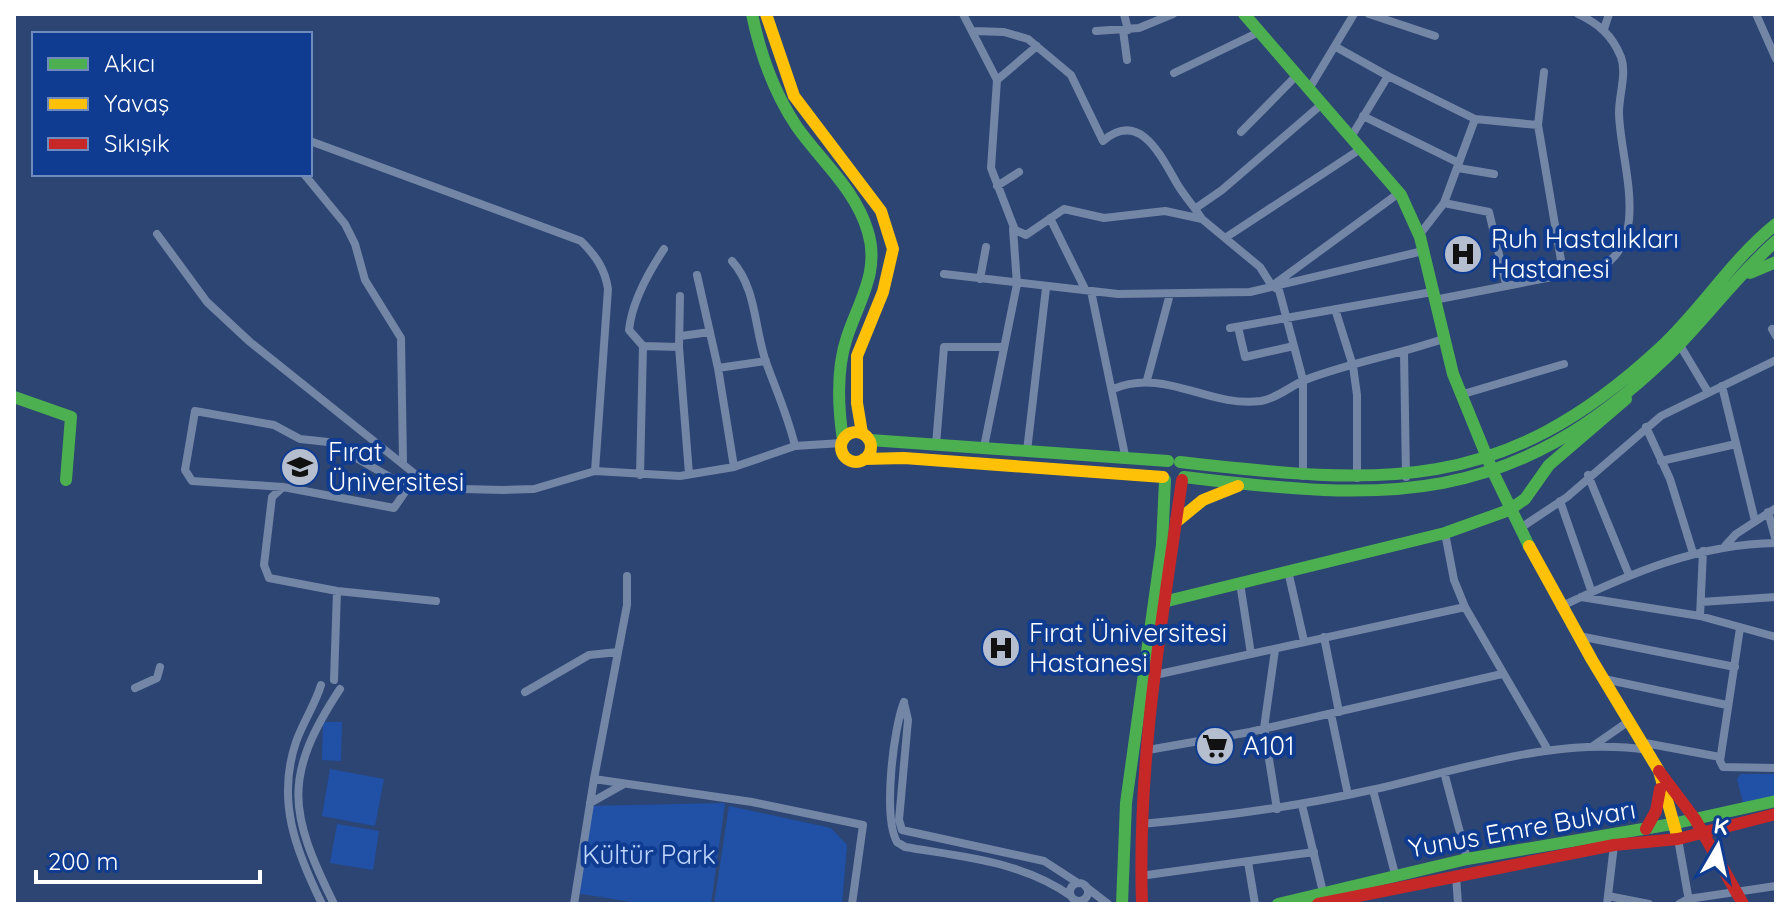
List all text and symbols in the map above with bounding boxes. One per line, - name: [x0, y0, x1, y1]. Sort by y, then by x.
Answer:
- legend: [32, 32, 312, 176]
- text: Akıcı: [104, 48, 155, 78]
- text: Yavaş: [104, 88, 169, 118]
- text: Sıkışık: [104, 128, 170, 158]
- place label: Ruh Hastalıkları Hastanesi: [1491, 222, 1679, 285]
- hospital icon: Ruh Hastalıkları Hastanesi: [1442, 233, 1484, 275]
- place label: Fırat Üniversitesi: [328, 435, 464, 498]
- school or university icon: Fırat Üniversitesi: [279, 446, 321, 488]
- place label: Fırat Üniversitesi Hastanesi: [1029, 616, 1227, 679]
- hospital icon: Fırat Üniversitesi Hastanesi: [980, 627, 1022, 669]
- supermarket icon: A101: [1194, 725, 1236, 767]
- place label: A101: [1243, 729, 1295, 762]
- street label: Yunus Emre Bulvarı: [1406, 792, 1638, 865]
- north arrow: [1678, 806, 1758, 886]
- text: K: [1712, 811, 1730, 841]
- scale bar: [36, 834, 260, 884]
- park label: Kültür Park: [582, 838, 716, 871]
- text: 200 m: [48, 846, 118, 876]

